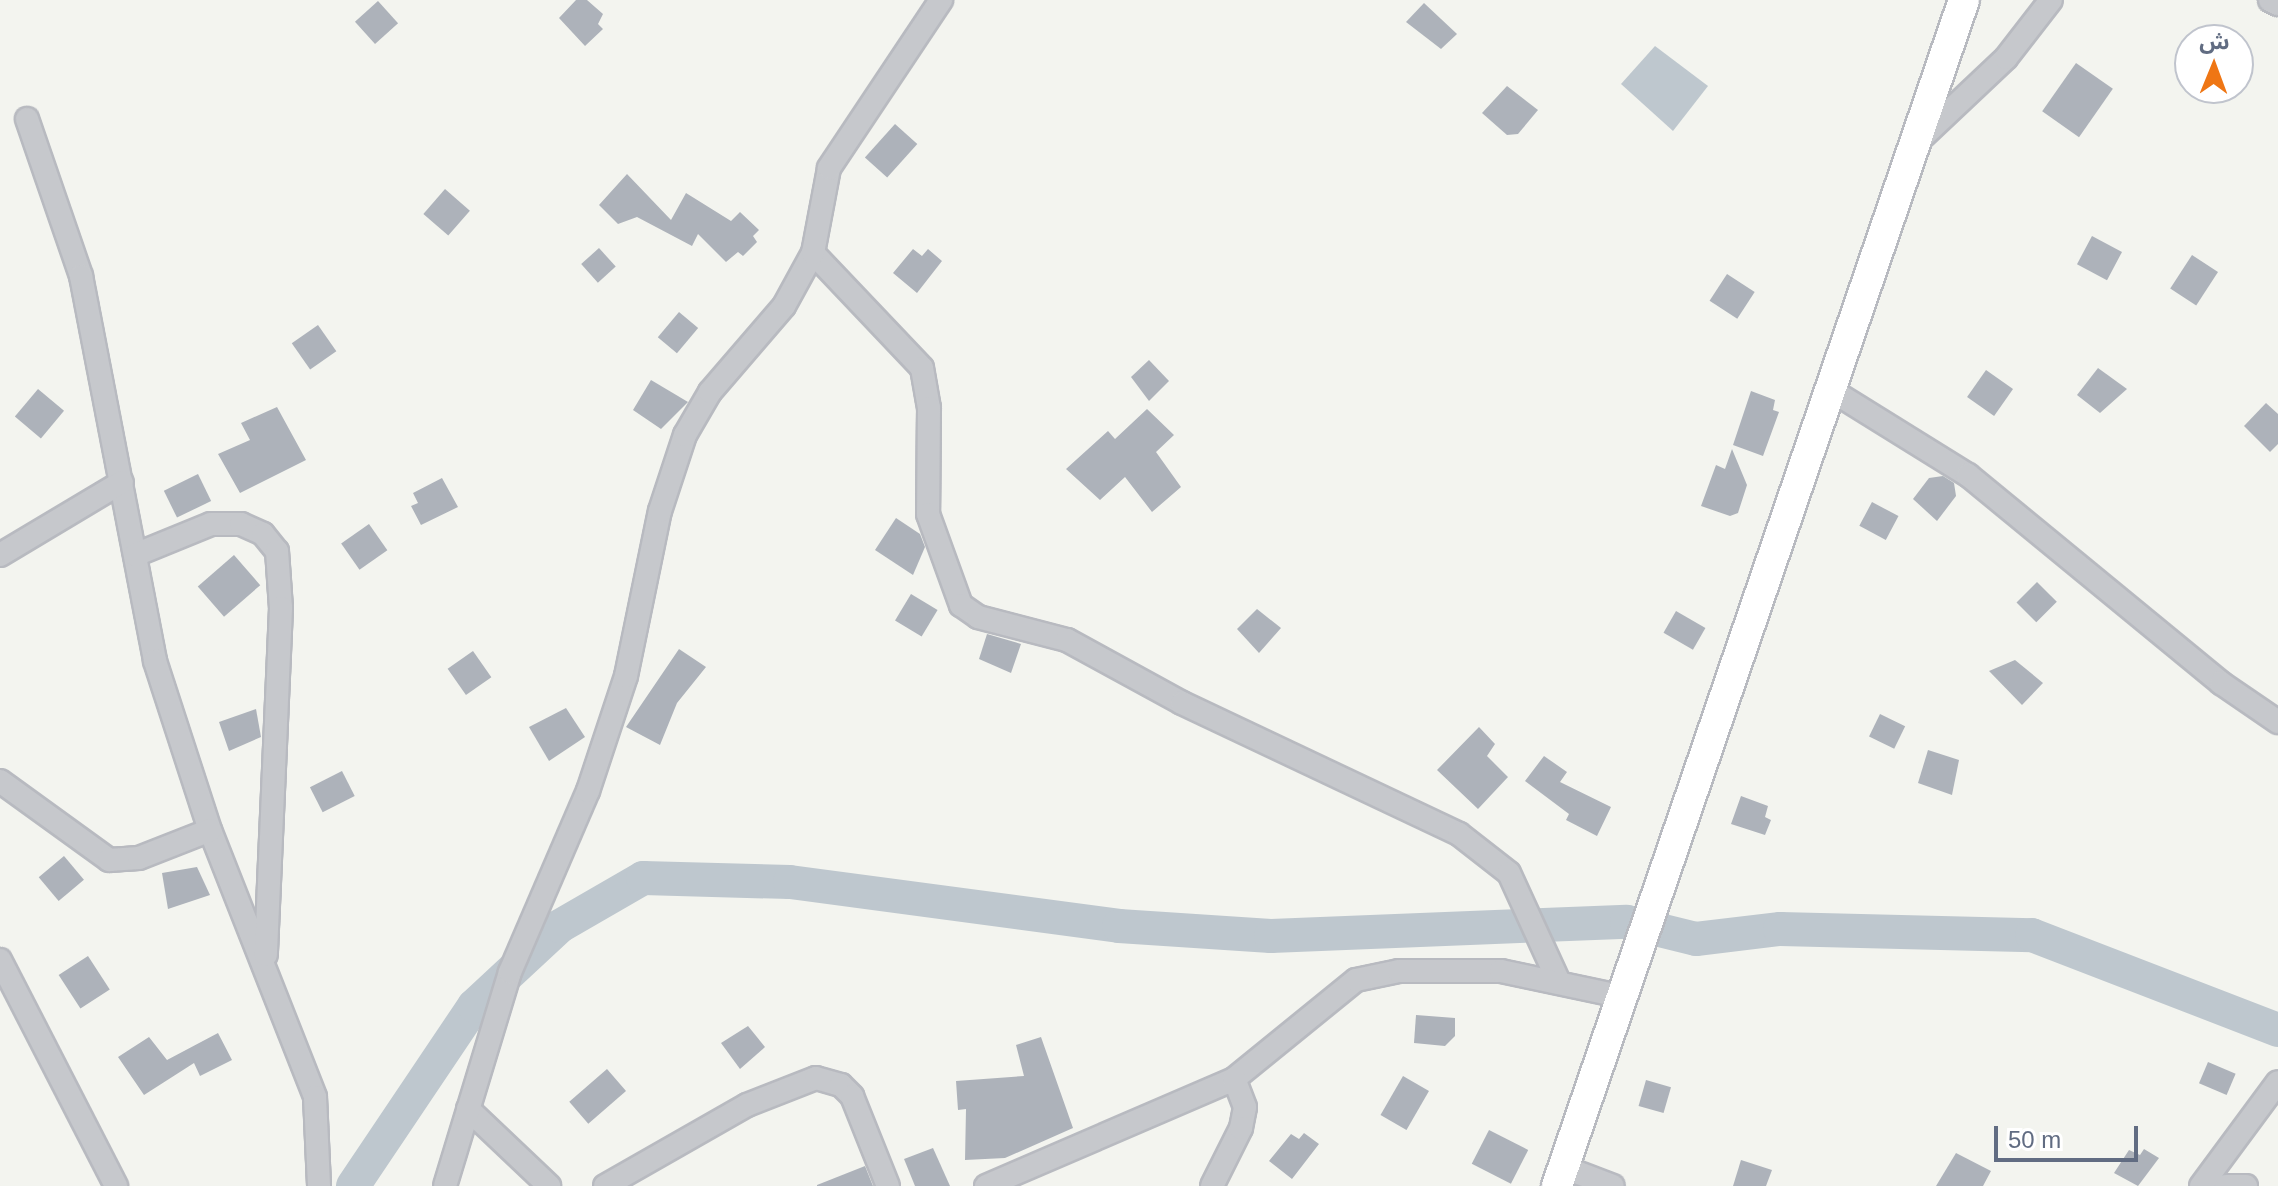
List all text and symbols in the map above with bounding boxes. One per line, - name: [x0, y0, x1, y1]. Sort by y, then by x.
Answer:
- north arrow: [2174, 24, 2254, 104]
- text: ش: [2199, 29, 2230, 54]
- scale bar: [1998, 1110, 2142, 1160]
- text: 50 m: [2008, 1126, 2061, 1153]

